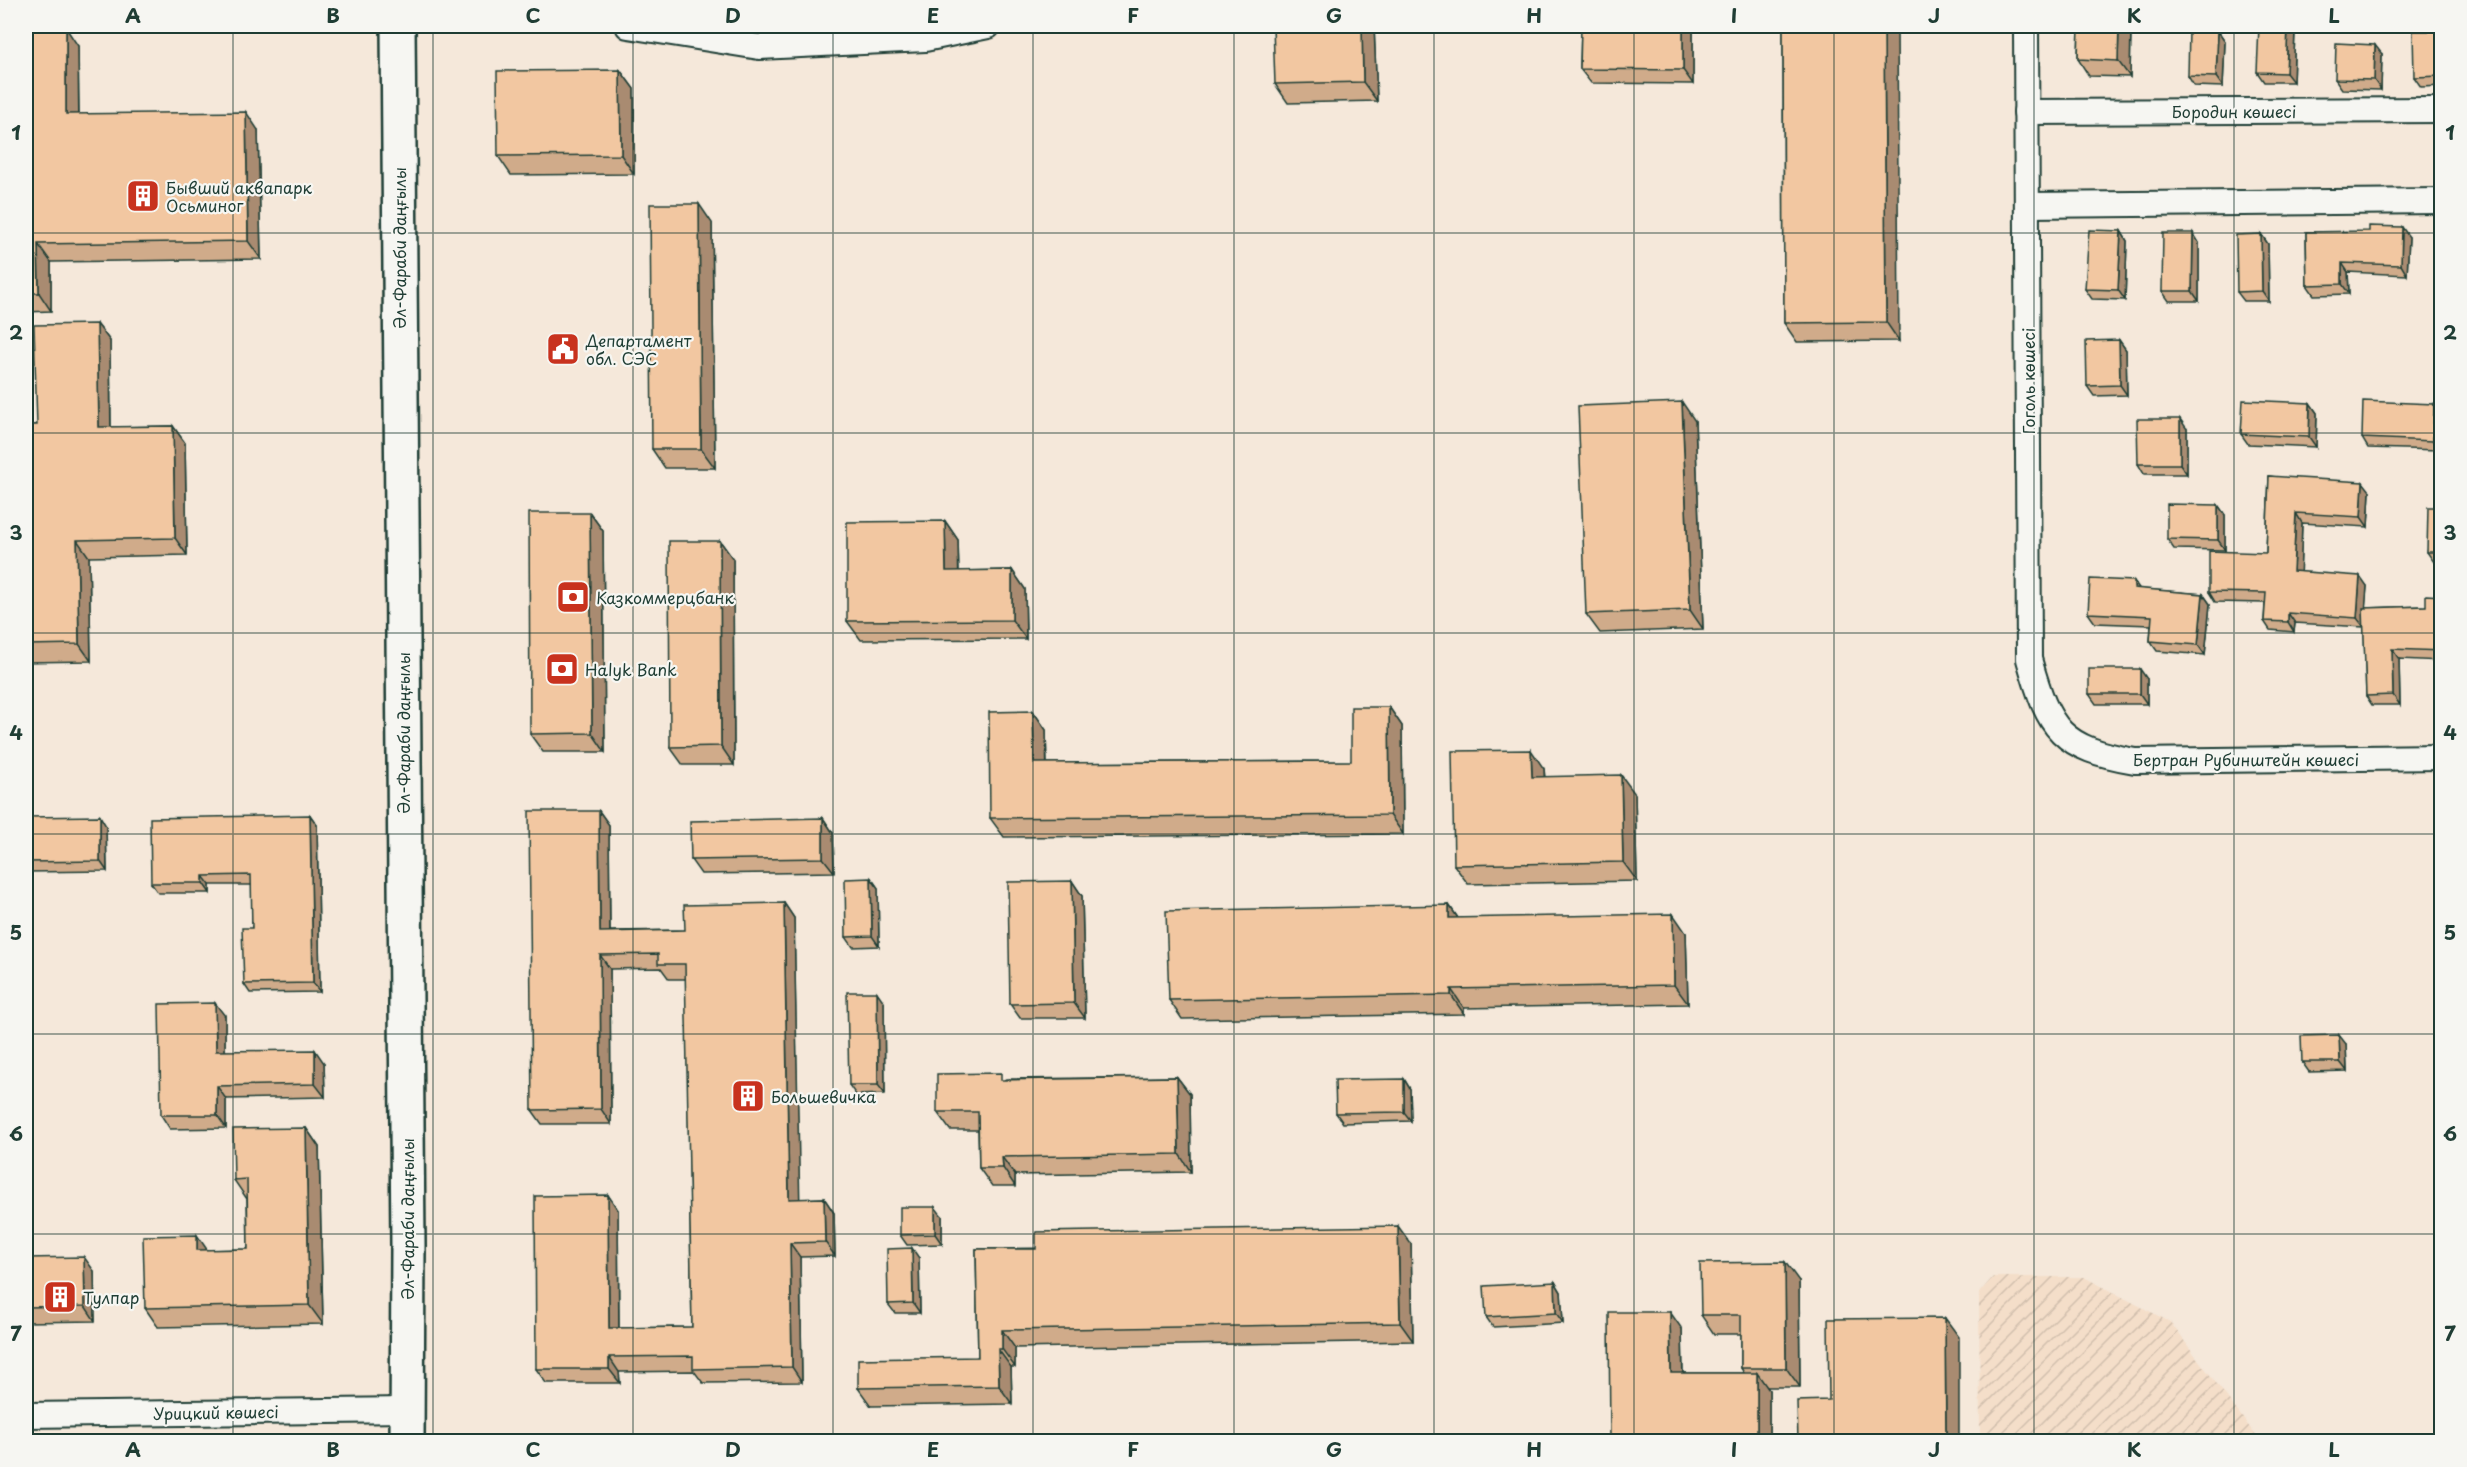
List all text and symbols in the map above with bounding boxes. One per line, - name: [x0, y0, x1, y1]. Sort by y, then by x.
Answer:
- text: A: [125, 0, 141, 30]
- text: B: [326, 0, 340, 30]
- text: C: [525, 0, 541, 30]
- text: D: [725, 0, 741, 30]
- text: E: [927, 0, 939, 30]
- text: F: [1127, 0, 1139, 30]
- text: G: [1326, 0, 1342, 30]
- text: H: [1526, 0, 1542, 30]
- text: I: [1731, 0, 1737, 30]
- text: J: [1928, 0, 1940, 30]
- text: K: [2127, 0, 2142, 30]
- text: L: [2328, 0, 2340, 30]
- street label: Бородин көшесі: [2172, 99, 2296, 123]
- text: 1: [11, 117, 21, 147]
- text: 1: [2445, 117, 2455, 147]
- street label: Әл-Фараби даңғылы: [387, 167, 411, 329]
- place label: Бывший аквапарк Осьминог: [166, 175, 313, 217]
- building icon: Бывший аквапарк Осьминог: [125, 178, 161, 214]
- text: 2: [9, 317, 23, 347]
- text: 2: [2443, 317, 2457, 347]
- place label: Департамент обл. СЭС: [585, 328, 692, 370]
- street label: Гоголь көшесі: [2016, 328, 2040, 434]
- public building icon: Департамент обл. СЭС: [545, 331, 581, 367]
- text: 3: [9, 517, 23, 547]
- text: 3: [2443, 517, 2457, 547]
- bank icon: Казкоммерцбанк: [555, 579, 591, 615]
- place label: Казкоммерцбанк: [596, 585, 735, 609]
- bank icon: Halyk Bank: [544, 651, 580, 687]
- street label: Әл-Фараби даңғылы: [391, 652, 415, 814]
- place label: Halyk Bank: [585, 657, 677, 681]
- text: 4: [9, 717, 23, 747]
- text: 4: [2443, 717, 2457, 747]
- street label: Бертран Рубинштейн көшесі: [2133, 747, 2359, 771]
- text: 5: [10, 917, 22, 947]
- text: 5: [2444, 917, 2456, 947]
- building icon: Большевичка: [730, 1078, 766, 1114]
- place label: Большевичка: [771, 1084, 876, 1108]
- text: 6: [9, 1118, 23, 1148]
- text: 6: [2443, 1118, 2457, 1148]
- street label: Әл-Фараби даңғылы: [395, 1138, 419, 1300]
- building icon: Тулпар: [42, 1279, 78, 1315]
- place label: Тулпар: [83, 1285, 139, 1309]
- text: 7: [10, 1318, 22, 1348]
- text: 7: [2444, 1318, 2456, 1348]
- street label: Урицкий көшесі: [153, 1399, 279, 1425]
- text: A: [125, 1434, 141, 1464]
- text: B: [326, 1434, 340, 1464]
- text: C: [525, 1434, 541, 1464]
- text: D: [725, 1434, 741, 1464]
- text: E: [927, 1434, 939, 1464]
- text: F: [1127, 1434, 1139, 1464]
- text: G: [1326, 1434, 1342, 1464]
- text: H: [1526, 1434, 1542, 1464]
- text: I: [1731, 1434, 1737, 1464]
- text: J: [1928, 1434, 1940, 1464]
- text: K: [2127, 1434, 2142, 1464]
- text: L: [2328, 1434, 2340, 1464]

